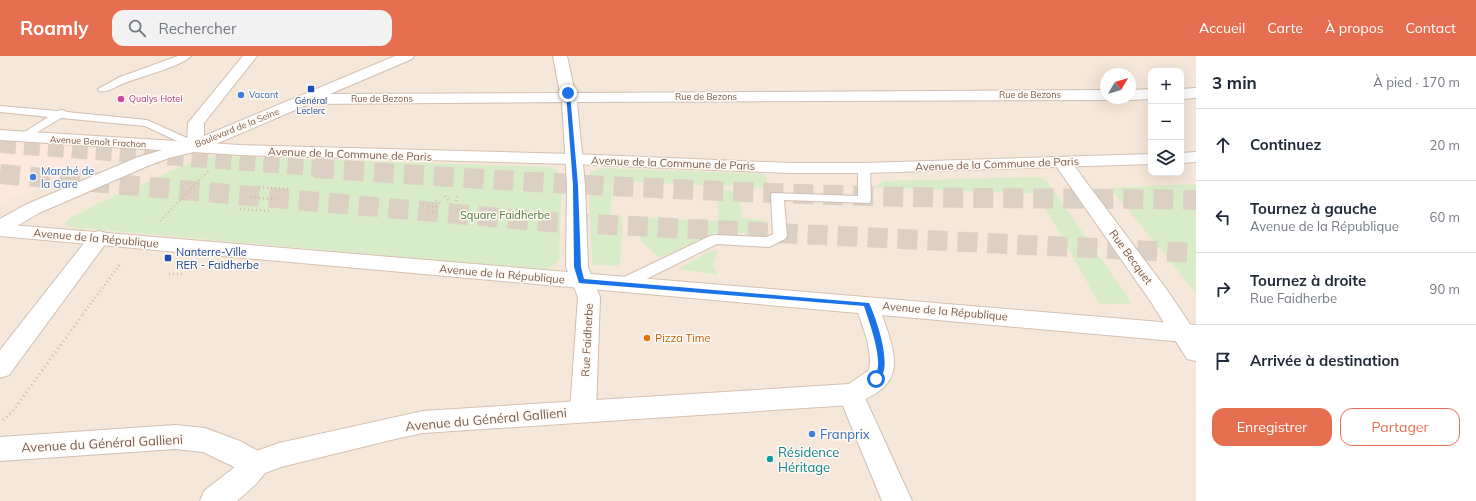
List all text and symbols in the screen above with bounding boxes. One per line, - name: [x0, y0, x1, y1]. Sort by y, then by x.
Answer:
- search box: [112, 10, 392, 46]
- text: Roamly: [20, 16, 88, 40]
- icon: search: [126, 17, 148, 39]
- text: Rechercher: [158, 19, 236, 38]
- text: Accueil: [1199, 19, 1245, 37]
- text: Carte: [1267, 19, 1303, 37]
- text: À propos: [1325, 19, 1384, 37]
- text: Contact: [1406, 19, 1456, 37]
- north arrow: [1100, 68, 1136, 104]
- map controls: [1148, 68, 1184, 176]
- button: +: [1148, 68, 1184, 104]
- text: 3 min: [1212, 72, 1257, 93]
- text: À pied · 170 m: [1373, 74, 1460, 90]
- marker: Général Leclerc: [306, 84, 316, 94]
- route end: [559, 84, 577, 102]
- place label: Vacant: [249, 89, 278, 100]
- street label: Rue de Bezons: [999, 89, 1061, 100]
- marker: Vacant: [236, 90, 246, 100]
- street label: Rue de Bezons: [675, 91, 737, 102]
- place label: Qualys Hotel: [129, 93, 182, 105]
- street label: Rue de Bezons: [351, 93, 413, 104]
- marker: Qualys Hotel: [116, 94, 126, 104]
- place label: Général Leclerc: [295, 95, 327, 116]
- button: −: [1148, 104, 1184, 140]
- street label: Boulevard de la Seine: [193, 106, 281, 149]
- street label: Avenue Benoît Frachon: [50, 133, 147, 150]
- icon: ahead: [1212, 134, 1234, 156]
- text: Continuez: [1250, 135, 1321, 154]
- text: 20 m: [1430, 137, 1460, 153]
- button: layers: [1148, 140, 1184, 176]
- street label: Avenue de la Commune de Paris: [268, 144, 432, 164]
- street label: Avenue de la Commune de Paris: [591, 153, 755, 173]
- street label: Avenue de la Commune de Paris: [915, 154, 1079, 174]
- place label: Marché de la Gare: [41, 164, 94, 191]
- marker: Marché de la Gare: [28, 172, 38, 182]
- text: Tournez à gauche: [1250, 199, 1377, 218]
- icon: left: [1212, 206, 1234, 228]
- park label: Square Faidherbe: [460, 208, 550, 222]
- text: 60 m: [1430, 209, 1460, 225]
- text: Avenue de la République: [1250, 218, 1399, 234]
- street label: Avenue de la République: [33, 226, 159, 250]
- street label: Rue Becquet: [1106, 227, 1156, 287]
- place label: Nanterre-Ville RER - Faidherbe: [176, 245, 259, 272]
- marker: Nanterre-Ville RER - Faidherbe: [163, 253, 173, 263]
- street label: Avenue de la République: [439, 262, 565, 286]
- text: Tournez à droite: [1250, 271, 1366, 290]
- icon: right: [1212, 278, 1234, 300]
- text: 90 m: [1430, 281, 1460, 297]
- text: Rue Faidherbe: [1250, 290, 1337, 306]
- street label: Avenue de la République: [882, 299, 1008, 323]
- street label: Rue Faidherbe: [578, 303, 596, 377]
- place label: Pizza Time: [655, 331, 711, 345]
- marker: Pizza Time: [642, 333, 652, 343]
- icon: arrive: [1212, 350, 1234, 372]
- text: Arrivée à destination: [1250, 351, 1399, 370]
- route start: [867, 370, 885, 388]
- street label: Avenue du Général Gallieni: [405, 404, 567, 434]
- button: Enregistrer: [1212, 408, 1332, 446]
- button: Partager: [1340, 408, 1460, 446]
- place label: Franprix: [820, 426, 870, 442]
- marker: Franprix: [807, 429, 817, 439]
- street label: Avenue du Général Gallieni: [21, 431, 183, 455]
- place label: Résidence Héritage: [778, 444, 839, 475]
- marker: Résidence Héritage: [765, 454, 775, 464]

